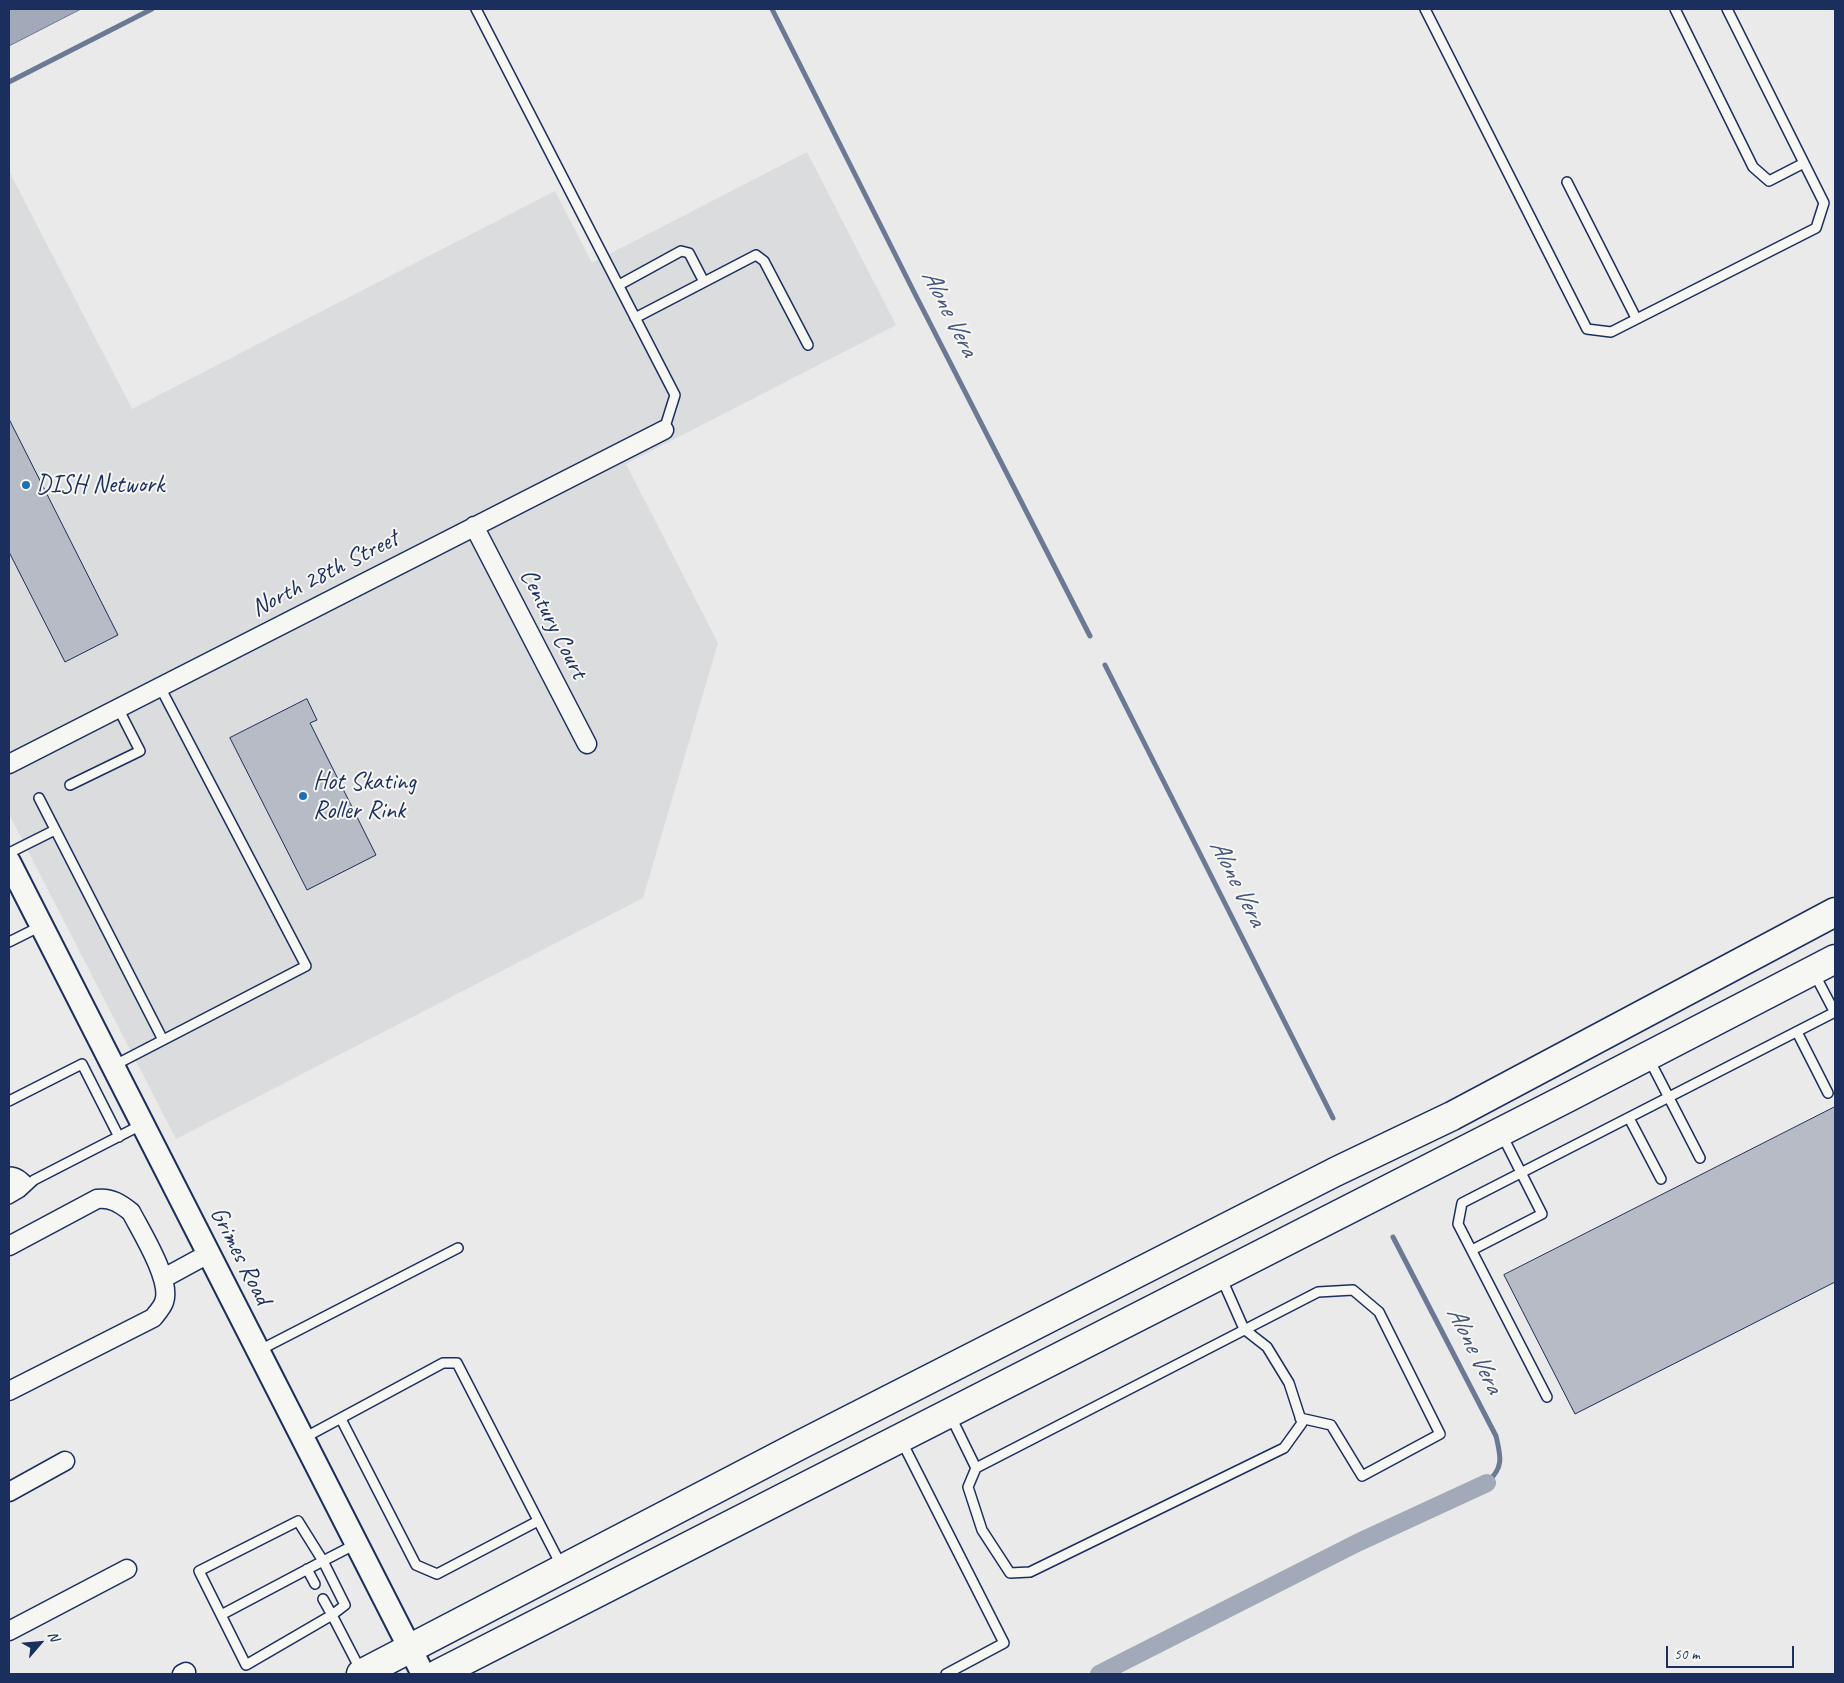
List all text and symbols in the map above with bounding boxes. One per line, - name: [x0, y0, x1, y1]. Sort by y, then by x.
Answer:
- water label: Alone Vera: [914, 264, 984, 362]
- place label: DISH Network: [36, 470, 164, 500]
- marker: DISH Network: [20, 479, 32, 491]
- street label: North 28th Street: [246, 524, 404, 624]
- street label: Century Court: [513, 564, 593, 684]
- place label: Hot Skating Roller Rink: [313, 767, 416, 826]
- marker: Hot Skating Roller Rink: [297, 790, 309, 802]
- water label: Alone Vera: [1202, 834, 1272, 932]
- street label: Grimes Road: [203, 1202, 277, 1310]
- water label: Alone Vera: [1439, 1301, 1509, 1399]
- north arrow: [15, 1618, 65, 1668]
- text: N: [44, 1628, 63, 1644]
- scale bar: [1669, 1636, 1796, 1668]
- text: 50 m: [1674, 1645, 1700, 1664]

